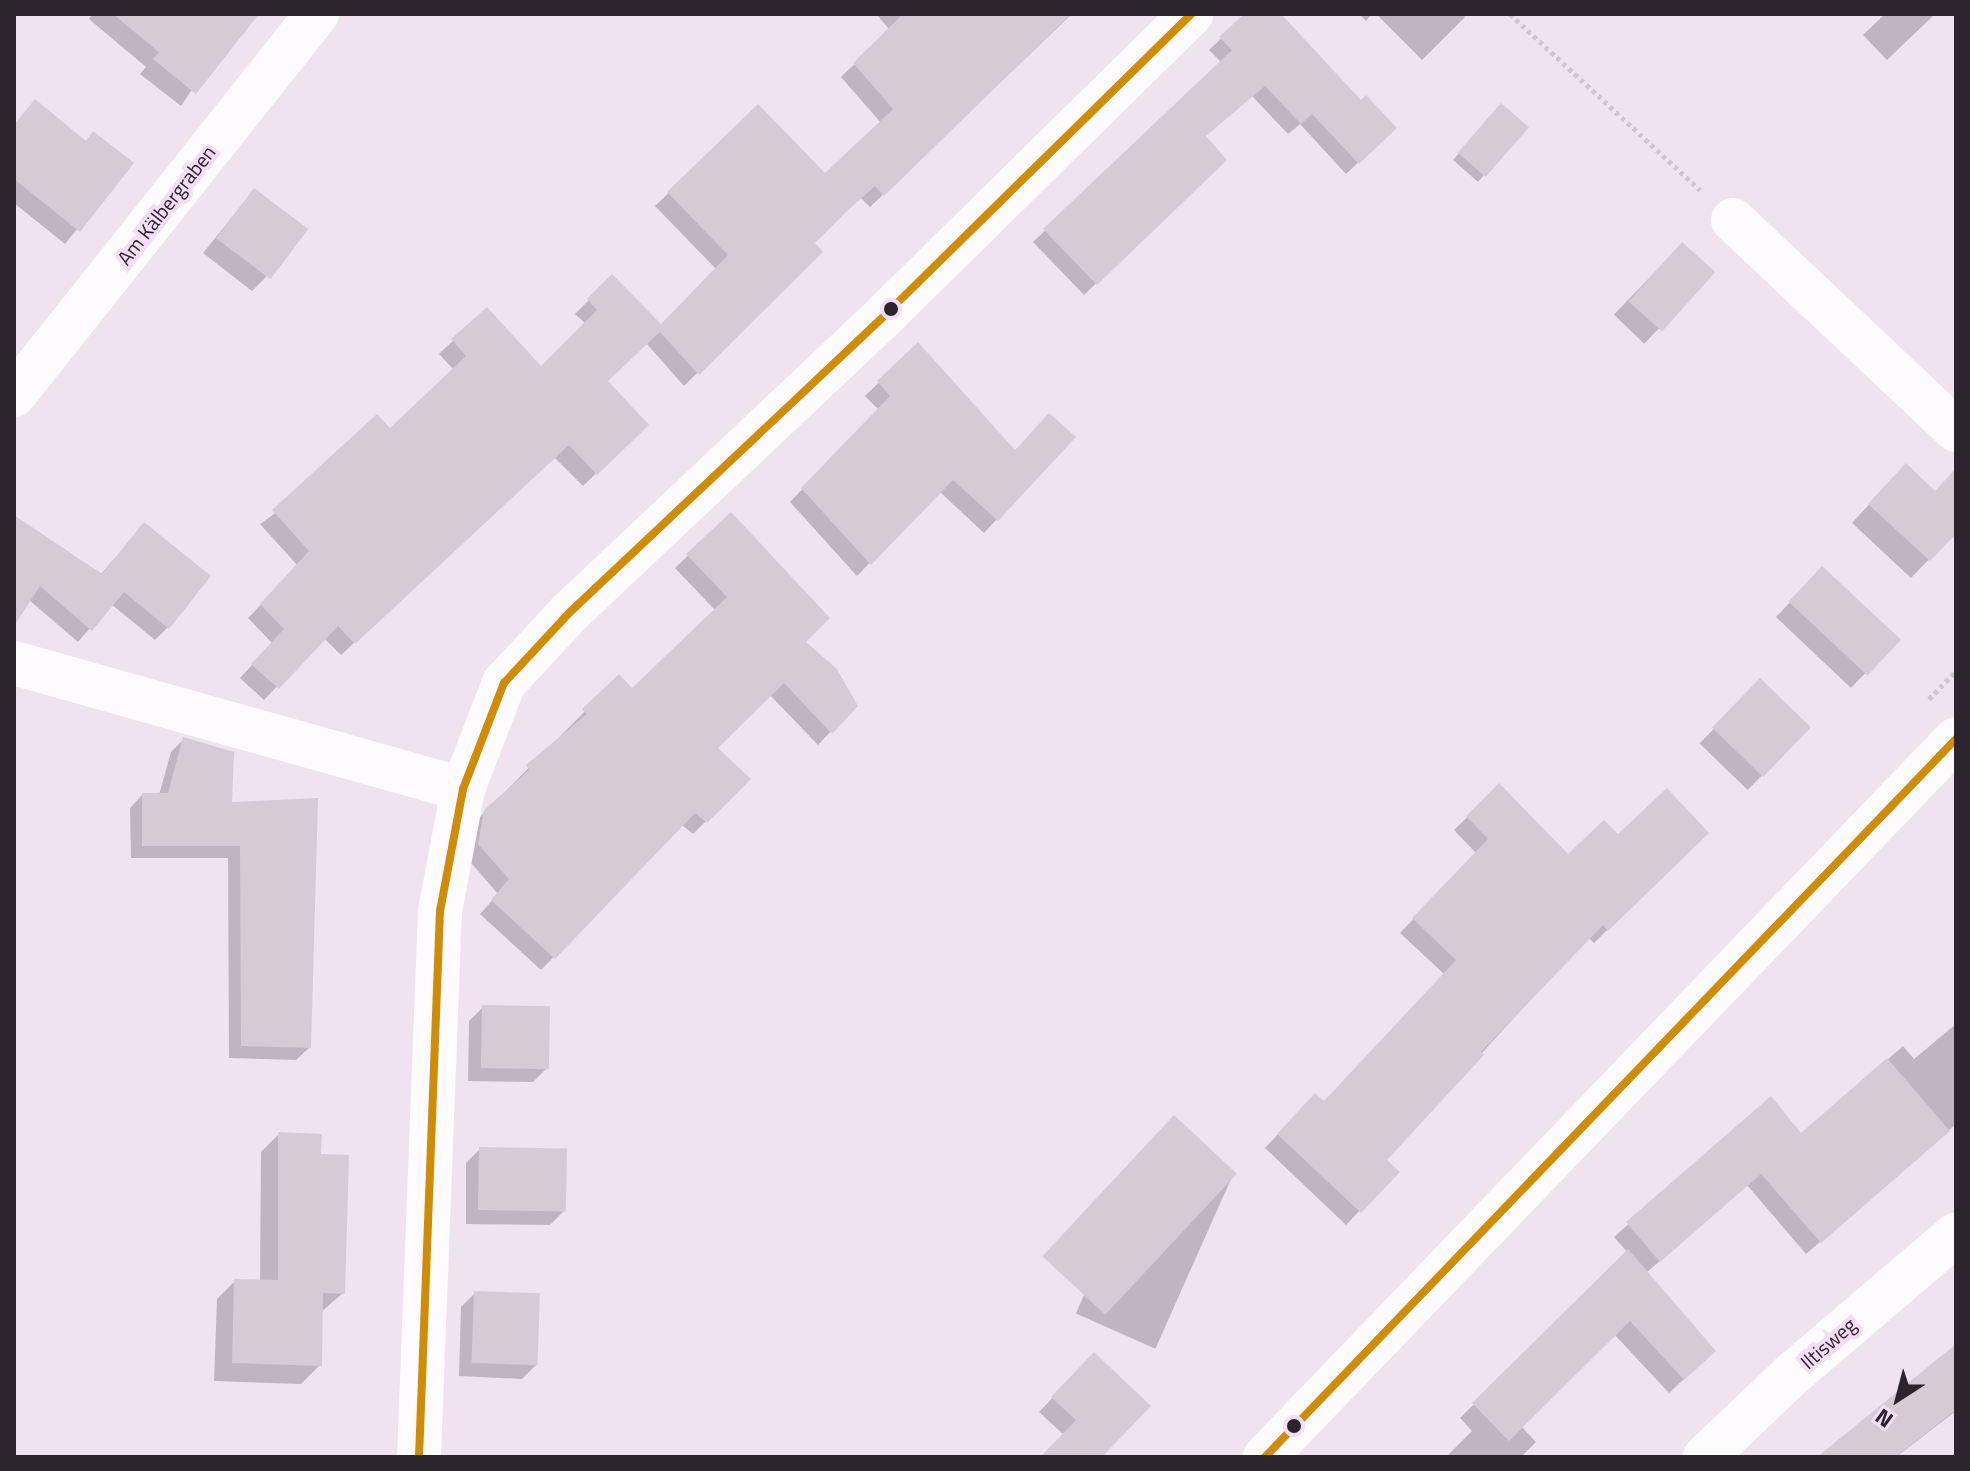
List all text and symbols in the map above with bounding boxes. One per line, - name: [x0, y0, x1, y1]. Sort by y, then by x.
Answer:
- street label: Am Kälbergraben: [112, 140, 220, 270]
- unlabelled marker: [883, 301, 899, 317]
- street label: Iltisweg: [1795, 1312, 1861, 1374]
- north arrow: [1858, 1359, 1938, 1439]
- text: N: [1868, 1400, 1900, 1437]
- unlabelled marker: [1286, 1418, 1302, 1434]

